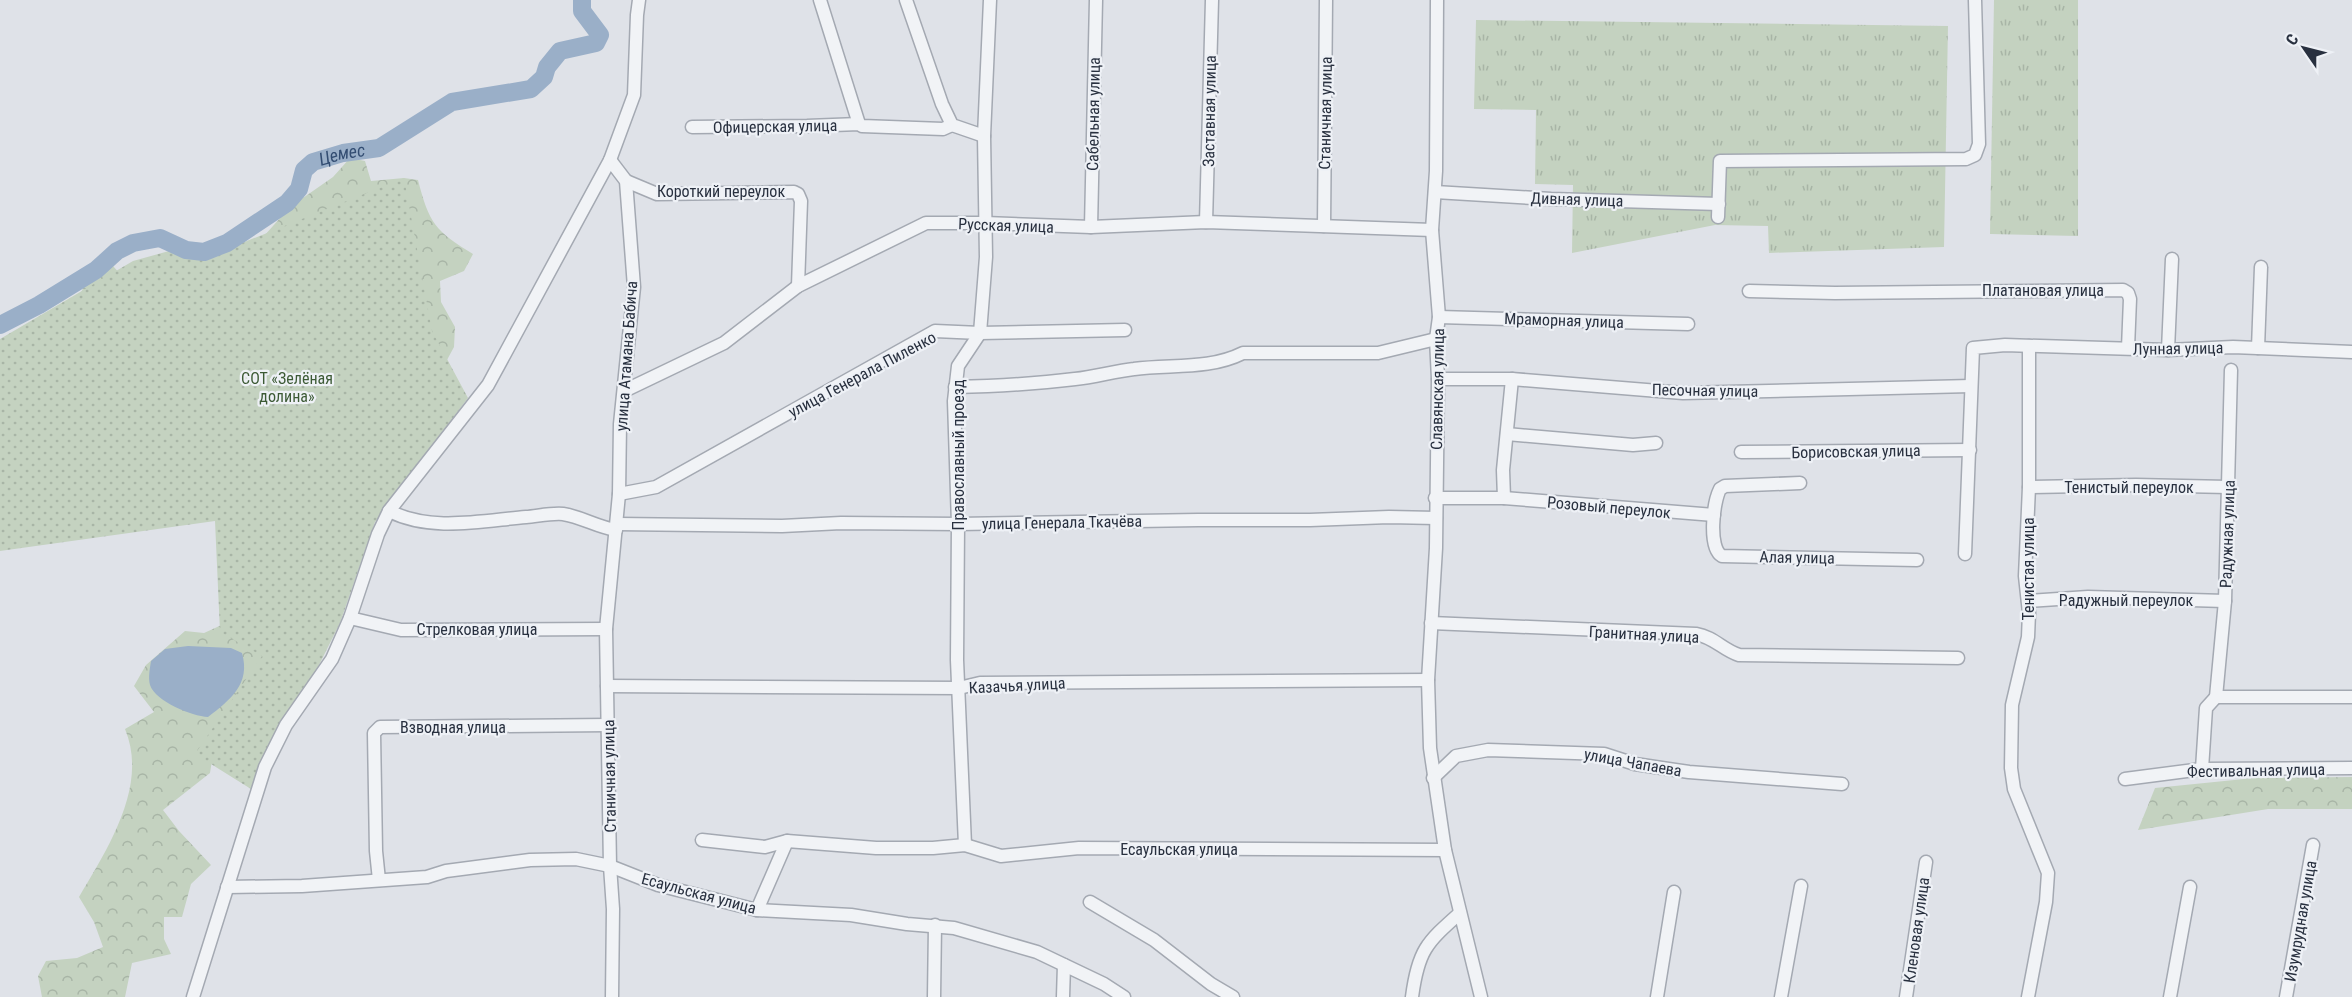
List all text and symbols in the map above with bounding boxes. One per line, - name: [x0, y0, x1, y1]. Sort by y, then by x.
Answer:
- north arrow: [2274, 18, 2334, 78]
- text: С: [2282, 30, 2303, 49]
- street label: Заставная улица: [1199, 55, 1220, 167]
- street label: Станичная улица: [1315, 56, 1336, 170]
- street label: Сабельная улица: [1083, 57, 1104, 171]
- street label: Офицерская улица: [713, 116, 837, 137]
- water label: Цемес: [316, 139, 366, 170]
- street label: Короткий переулок: [657, 182, 785, 201]
- street label: Дивная улица: [1530, 188, 1624, 211]
- street label: Русская улица: [958, 214, 1054, 237]
- street label: улица Атамана Бабича: [612, 280, 641, 432]
- street label: Платановая улица: [1982, 281, 2104, 300]
- street label: Мраморная улица: [1504, 309, 1624, 332]
- street label: улица Генерала Пиленко: [785, 327, 939, 421]
- street label: Славянская улица: [1427, 328, 1448, 450]
- street label: Лунная улица: [2133, 338, 2223, 359]
- park label: СОТ «Зелёная долина»: [241, 369, 333, 406]
- street label: Православный проезд: [949, 379, 968, 530]
- street label: Песочная улица: [1652, 380, 1758, 401]
- street label: Борисовская улица: [1791, 441, 1921, 462]
- street label: Тенистый переулок: [2064, 478, 2194, 497]
- street label: Радужная улица: [2216, 480, 2239, 588]
- street label: Розовый переулок: [1546, 493, 1672, 522]
- street label: улица Генерала Ткачёва: [982, 512, 1142, 533]
- street label: Тенистая улица: [2019, 517, 2038, 621]
- street label: Алая улица: [1759, 547, 1835, 568]
- street label: Радужный переулок: [2059, 591, 2193, 610]
- street label: Стрелковая улица: [417, 620, 537, 639]
- street label: Гранитная улица: [1588, 622, 1700, 647]
- street label: Казачья улица: [968, 673, 1066, 698]
- street label: Взводная улица: [400, 718, 506, 737]
- street label: Станичная улица: [599, 719, 620, 833]
- street label: улица Чапаева: [1583, 745, 1683, 780]
- street label: Фестивальная улица: [2187, 760, 2325, 781]
- street label: Есаульская улица: [1120, 840, 1238, 859]
- street label: Изумрудная улица: [2280, 859, 2320, 983]
- street label: Есаульская улица: [640, 869, 758, 918]
- street label: Кленовая улица: [1900, 876, 1933, 984]

